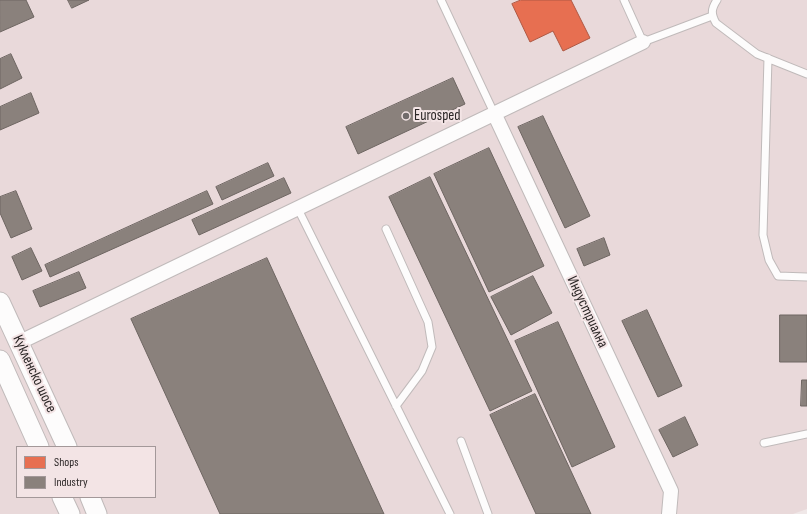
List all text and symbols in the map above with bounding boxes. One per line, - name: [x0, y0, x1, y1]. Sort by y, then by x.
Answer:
- place label: Eurosped: [414, 107, 461, 125]
- marker: Eurosped: [401, 111, 411, 121]
- street label: Индустриална: [563, 273, 611, 351]
- street label: Кукленско шосе: [8, 332, 60, 416]
- legend: [16, 446, 156, 498]
- text: Shops: [54, 455, 79, 470]
- text: Industry: [54, 475, 88, 490]

